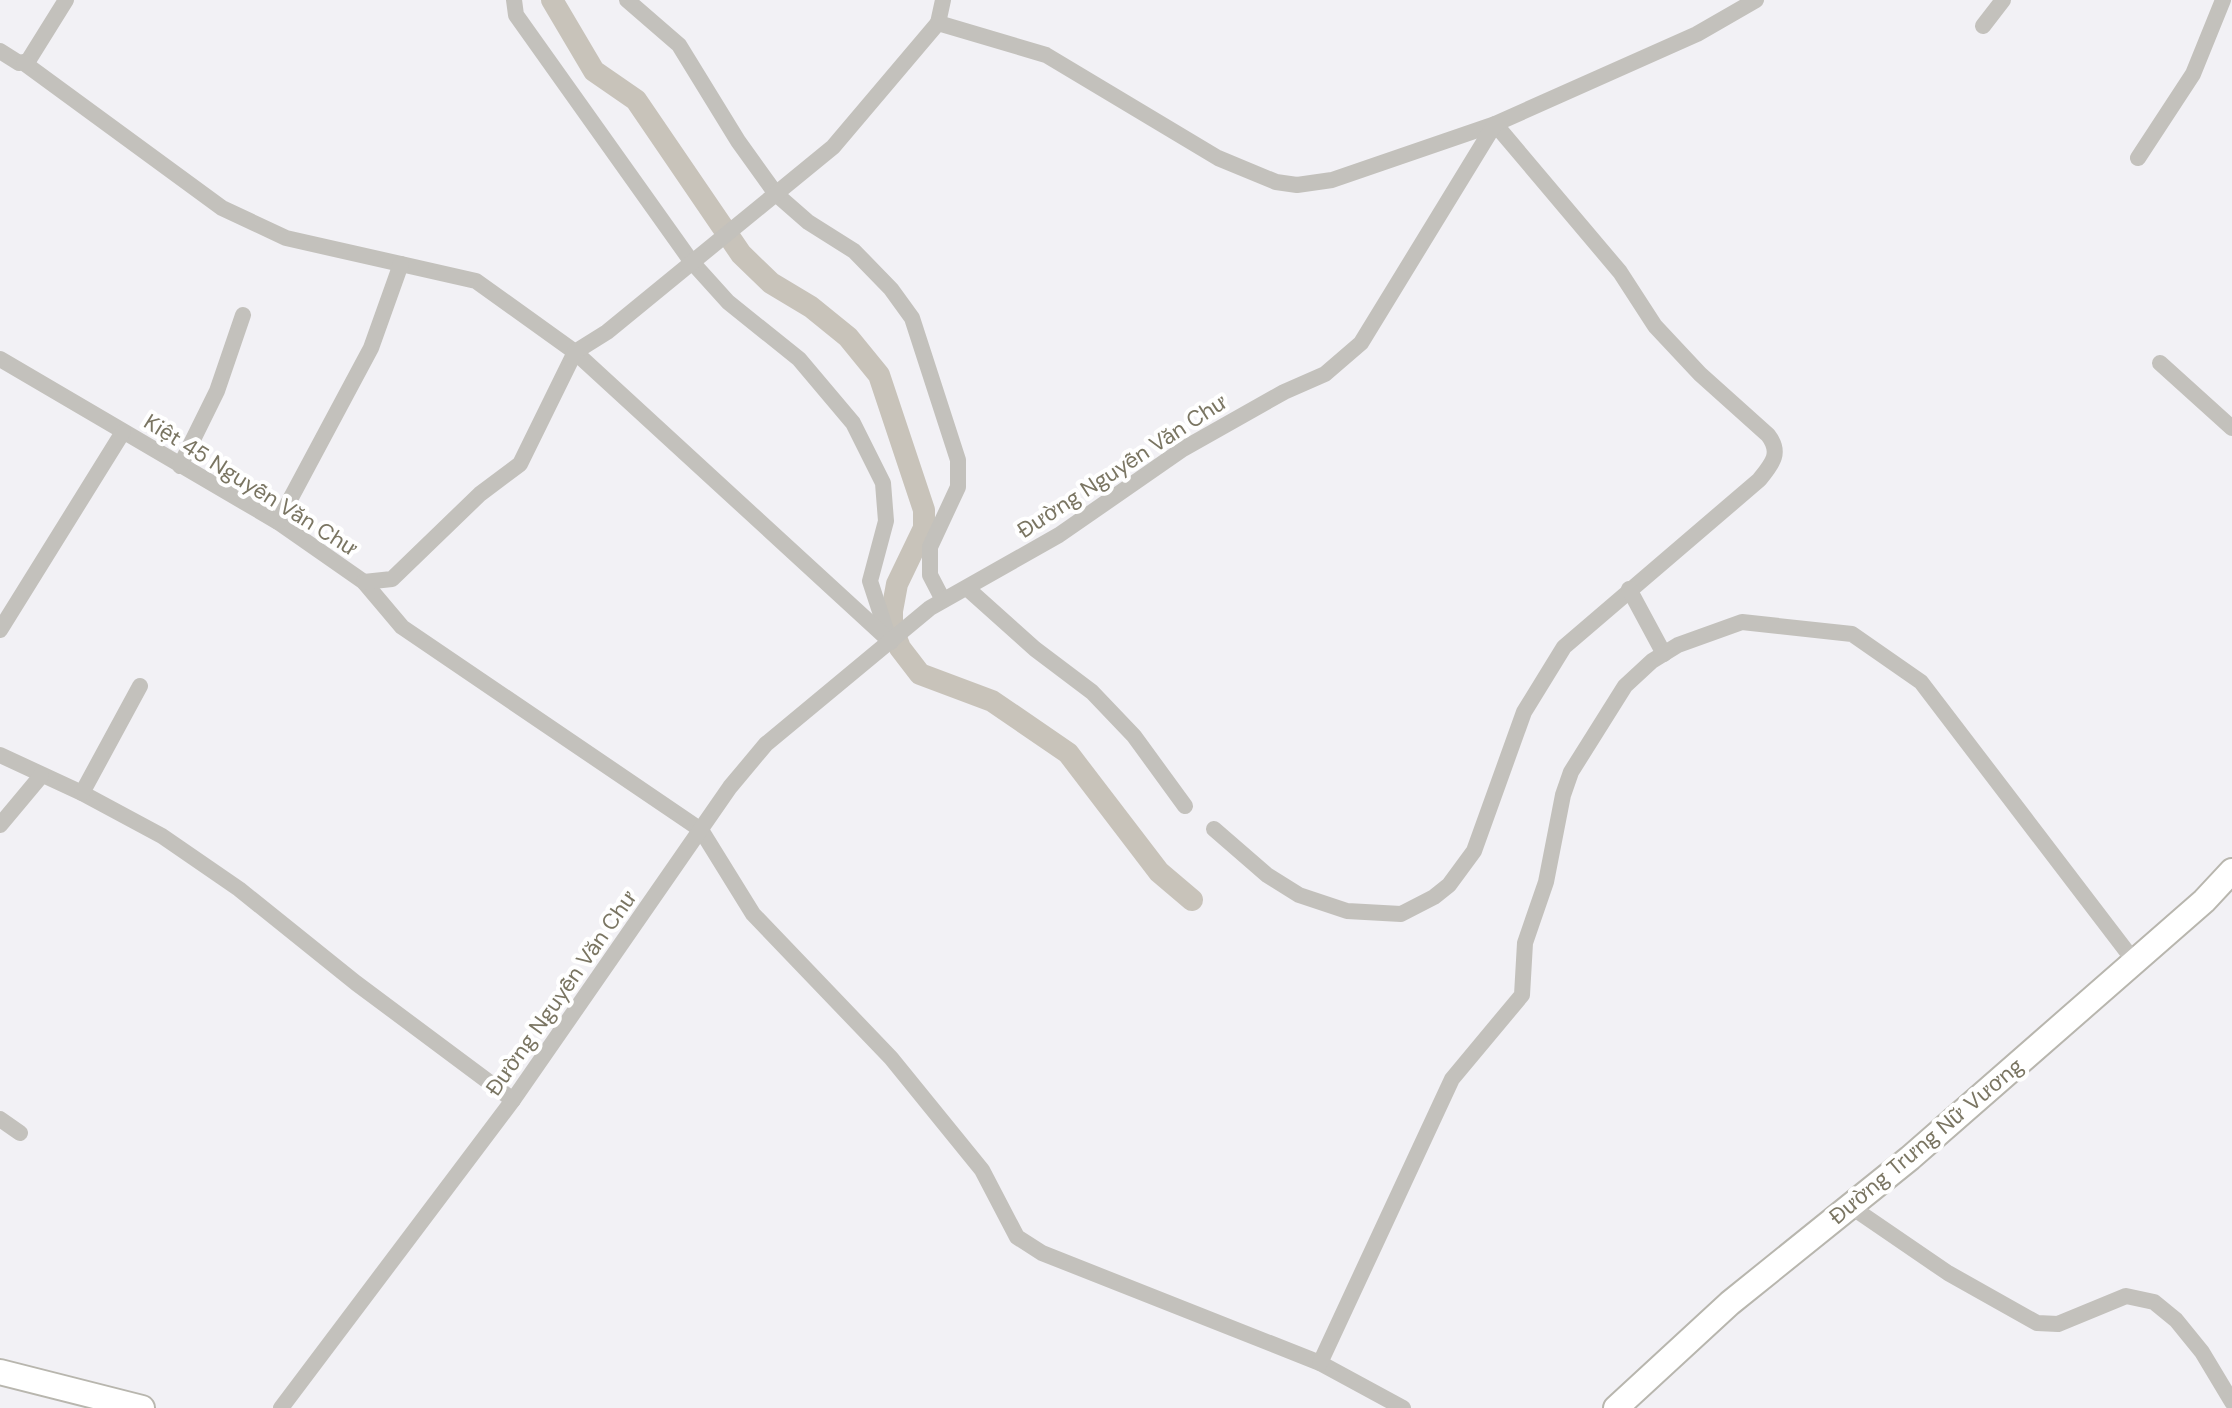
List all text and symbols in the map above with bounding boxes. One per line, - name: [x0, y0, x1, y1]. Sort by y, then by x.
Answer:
- street label: Đường Nguyễn Văn Chư: [1011, 387, 1233, 545]
- street label: Kiệt 45 Nguyễn Văn Chư: [139, 407, 364, 563]
- street label: Đường Nguyễn Văn Chư: [479, 884, 643, 1102]
- street label: Đường Trưng Nữ Vương: [1823, 1051, 2029, 1231]

